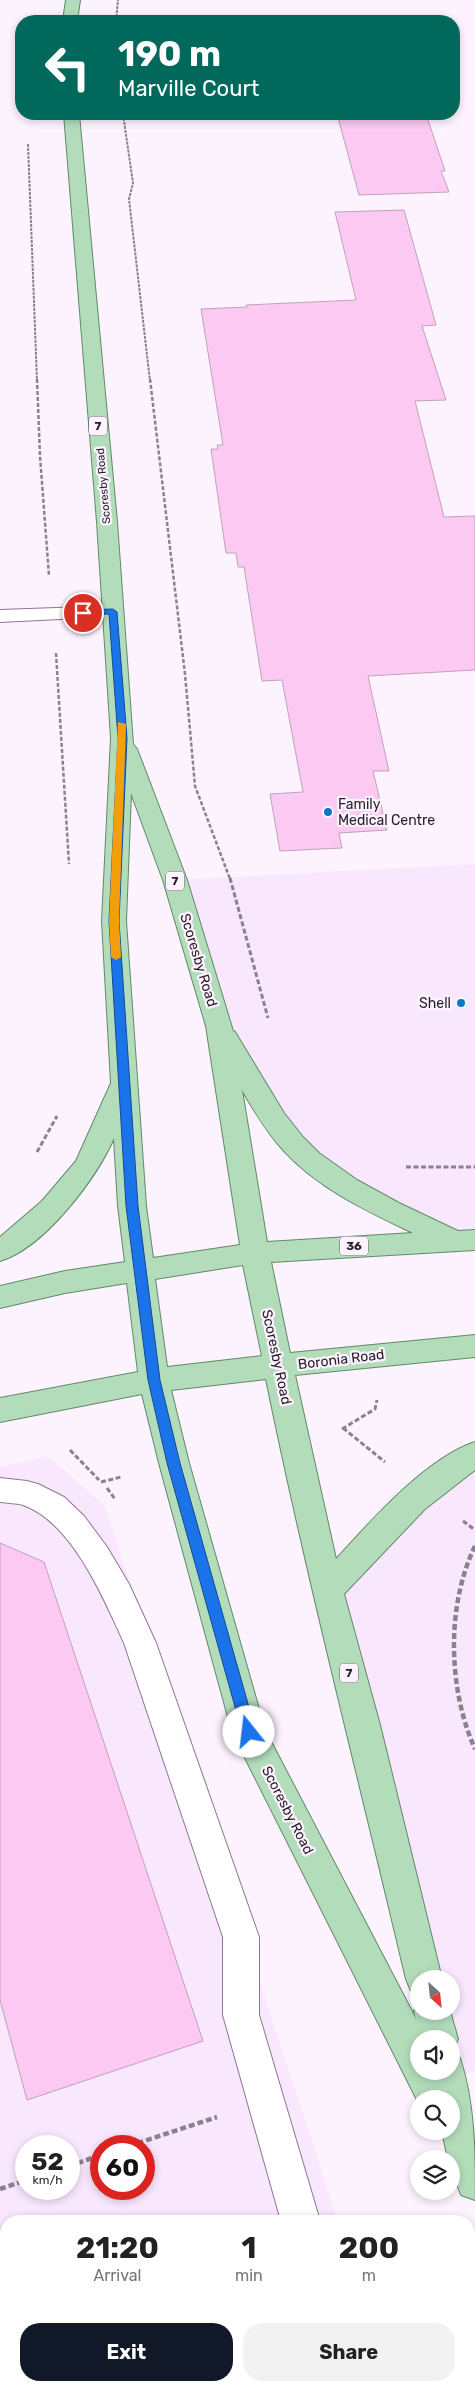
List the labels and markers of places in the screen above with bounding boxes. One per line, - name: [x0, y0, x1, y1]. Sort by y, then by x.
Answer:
- pin: [62, 592, 104, 634]
- place label: Family Medical Centre: [338, 796, 435, 829]
- marker: Family Medical Centre: [322, 806, 334, 818]
- place label: Shell: [419, 995, 451, 1012]
- marker: Shell: [455, 997, 467, 1009]

